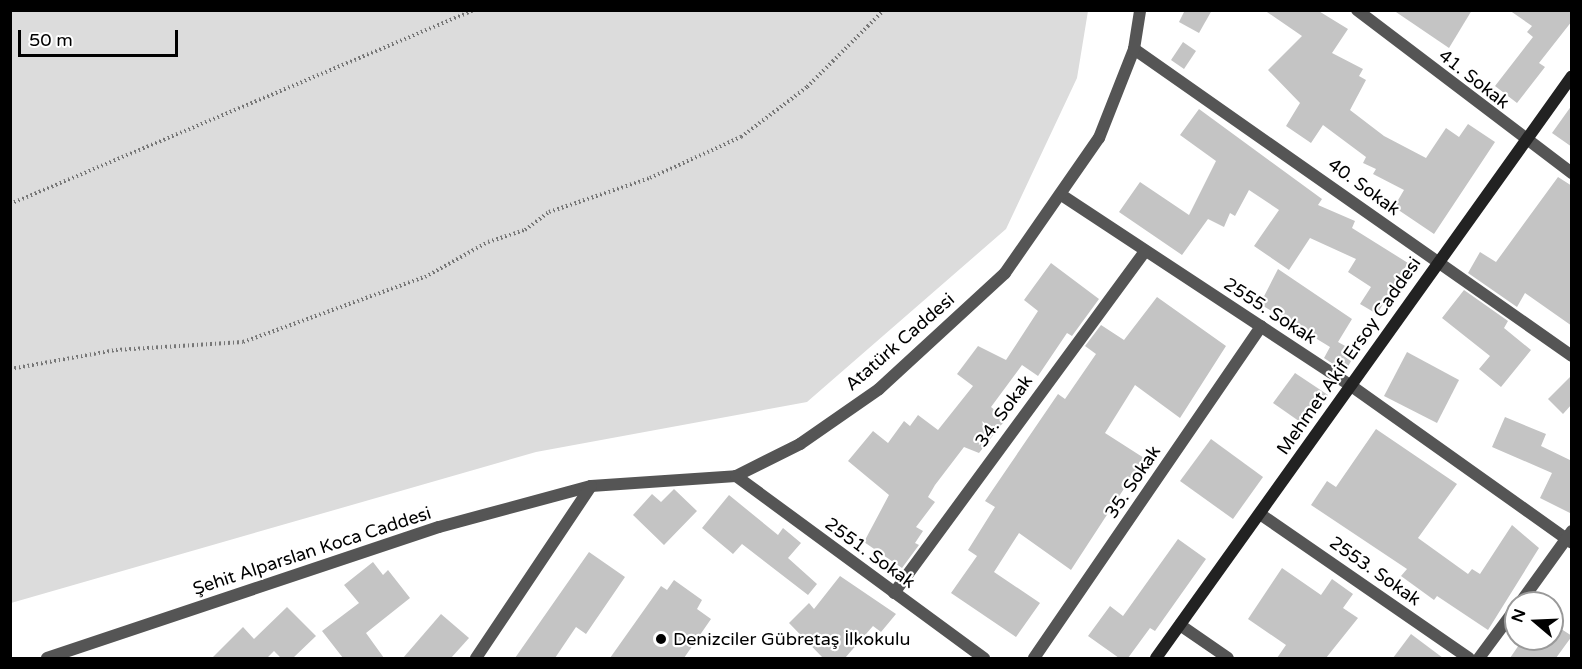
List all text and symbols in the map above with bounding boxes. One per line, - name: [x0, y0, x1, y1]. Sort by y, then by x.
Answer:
- scale bar: [21, 18, 182, 56]
- text: 50 m: [29, 29, 73, 51]
- street label: 41. Sokak: [1434, 45, 1514, 113]
- street label: 40. Sokak: [1324, 154, 1404, 220]
- street label: Mehmet Akif Ersoy Caddesi: [1272, 253, 1426, 459]
- street label: 2555. Sokak: [1220, 273, 1320, 349]
- street label: Atatürk Caddesi: [841, 289, 959, 395]
- street label: 34. Sokak: [971, 371, 1037, 451]
- street label: 35. Sokak: [1101, 441, 1165, 523]
- street label: Şehit Alparslan Koca Caddesi: [190, 502, 434, 600]
- street label: 2551. Sokak: [821, 513, 919, 593]
- street label: 2553. Sokak: [1325, 532, 1425, 610]
- north arrow: [1504, 591, 1564, 651]
- text: N: [1507, 606, 1530, 625]
- place label: Denizciler Gübretaş İlkokulu: [673, 628, 910, 650]
- marker: Denizciler Gübretaş İlkokulu: [654, 632, 668, 646]

